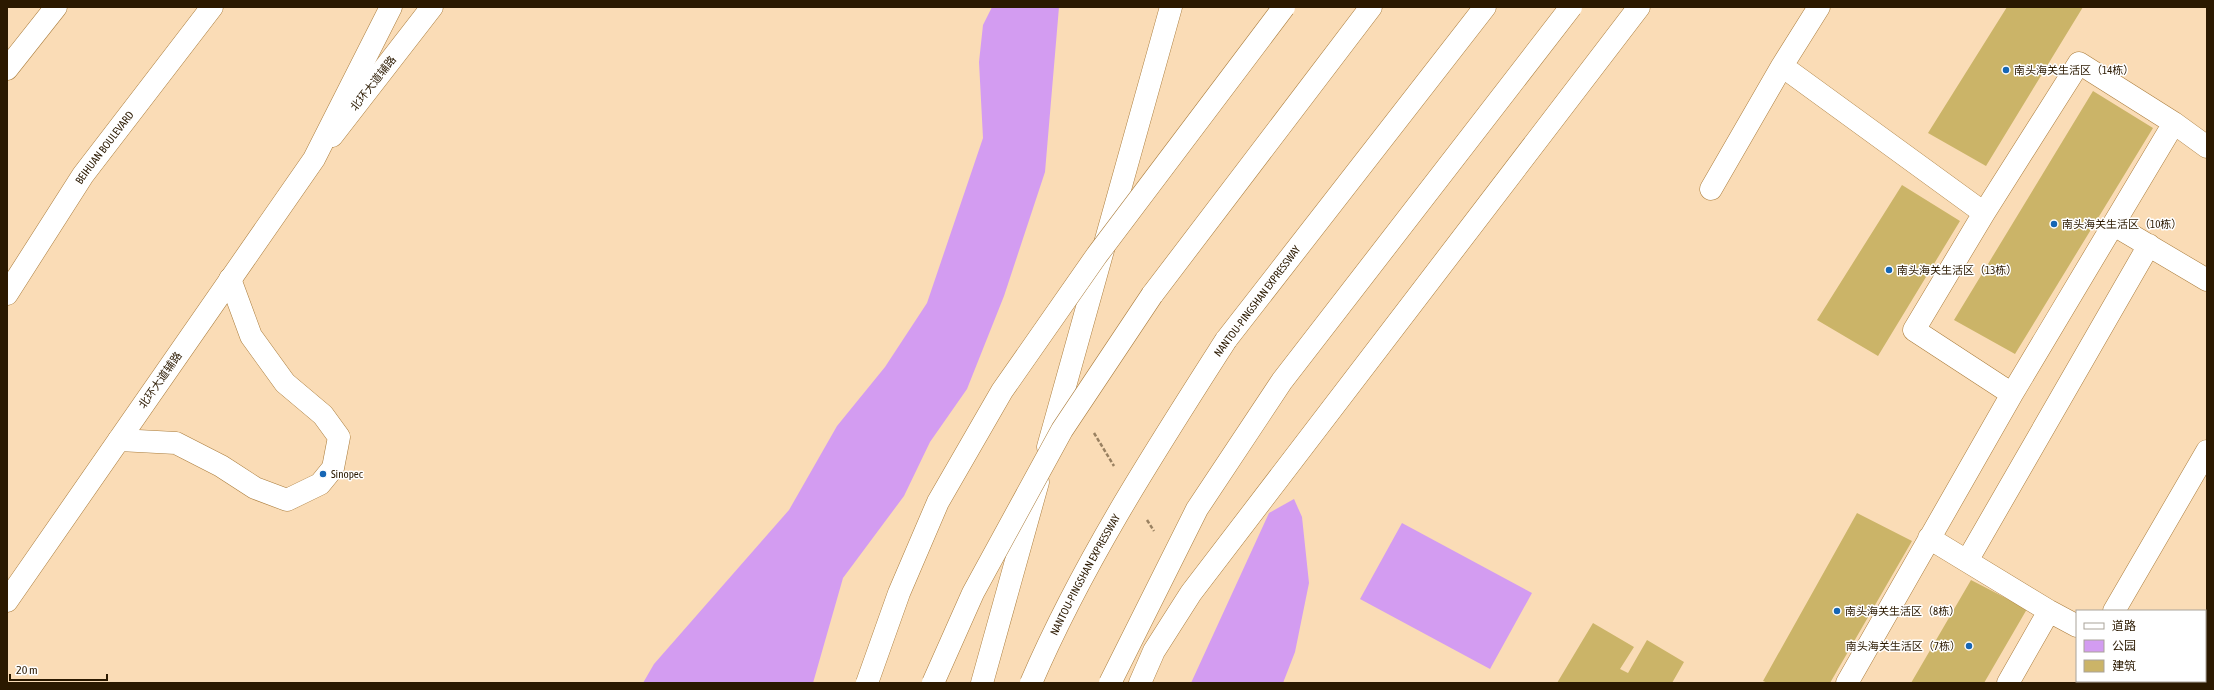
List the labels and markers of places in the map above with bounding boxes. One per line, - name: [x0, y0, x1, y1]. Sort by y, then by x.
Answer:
- place label: 南头海关生活区（14栋）: [2014, 64, 2134, 76]
- marker: 南头海关生活区（14栋）: [2001, 65, 2011, 75]
- place label: 南头海关生活区（10栋）: [2062, 218, 2182, 230]
- marker: 南头海关生活区（10栋）: [2049, 219, 2059, 229]
- place label: 南头海关生活区（13栋）: [1897, 264, 2017, 276]
- marker: 南头海关生活区（13栋）: [1884, 265, 1894, 275]
- place label: Sinopec: [331, 468, 364, 480]
- marker: Sinopec: [318, 469, 328, 479]
- place label: 南头海关生活区（8栋）: [1845, 605, 1960, 617]
- marker: 南头海关生活区（8栋）: [1832, 606, 1842, 616]
- place label: 南头海关生活区（7栋）: [1846, 640, 1961, 652]
- marker: 南头海关生活区（7栋）: [1964, 641, 1974, 651]

